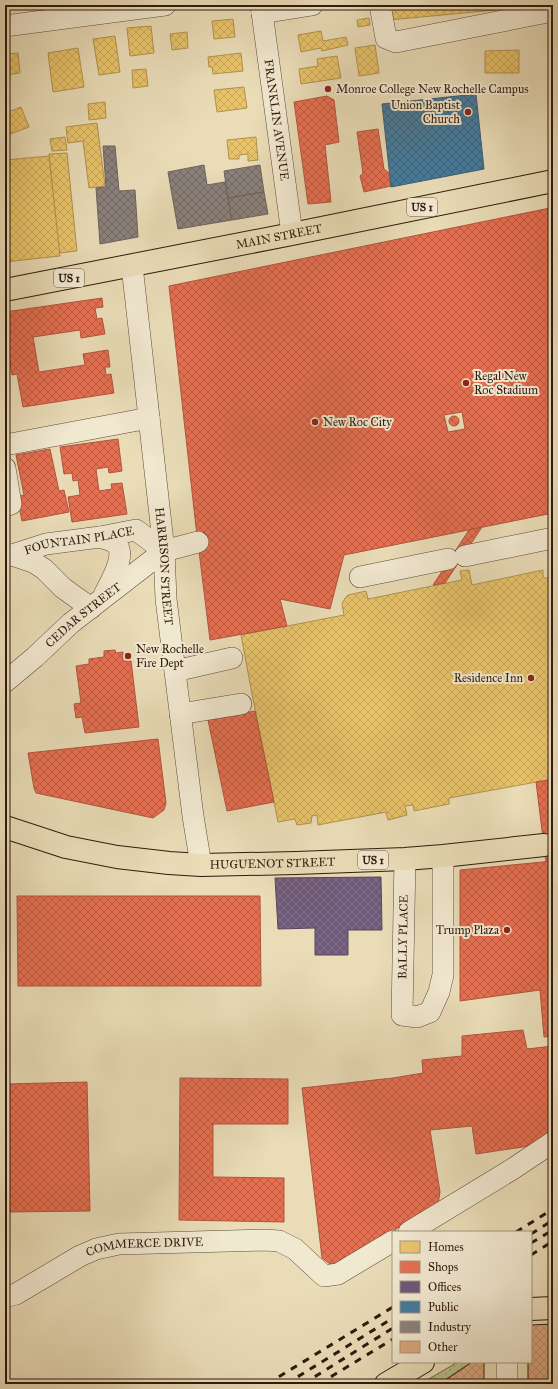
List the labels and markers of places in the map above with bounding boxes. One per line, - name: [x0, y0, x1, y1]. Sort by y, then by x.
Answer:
- place label: Monroe College New Rochelle Campus: [336, 82, 529, 97]
- marker: Monroe College New Rochelle Campus: [323, 84, 333, 94]
- place label: Union Baptist Church: [391, 98, 461, 126]
- marker: Union Baptist Church: [463, 107, 473, 117]
- place label: Regal New Roc Stadium: [474, 369, 538, 397]
- marker: Regal New Roc Stadium: [461, 378, 471, 388]
- place label: New Roc City: [323, 415, 392, 429]
- marker: New Roc City: [310, 417, 320, 427]
- place label: New Rochelle Fire Dept: [136, 642, 204, 670]
- marker: New Rochelle Fire Dept: [123, 651, 133, 661]
- place label: Residence Inn: [454, 671, 523, 685]
- marker: Residence Inn: [526, 673, 536, 683]
- place label: Trump Plaza: [436, 923, 500, 937]
- marker: Trump Plaza: [502, 925, 512, 935]

